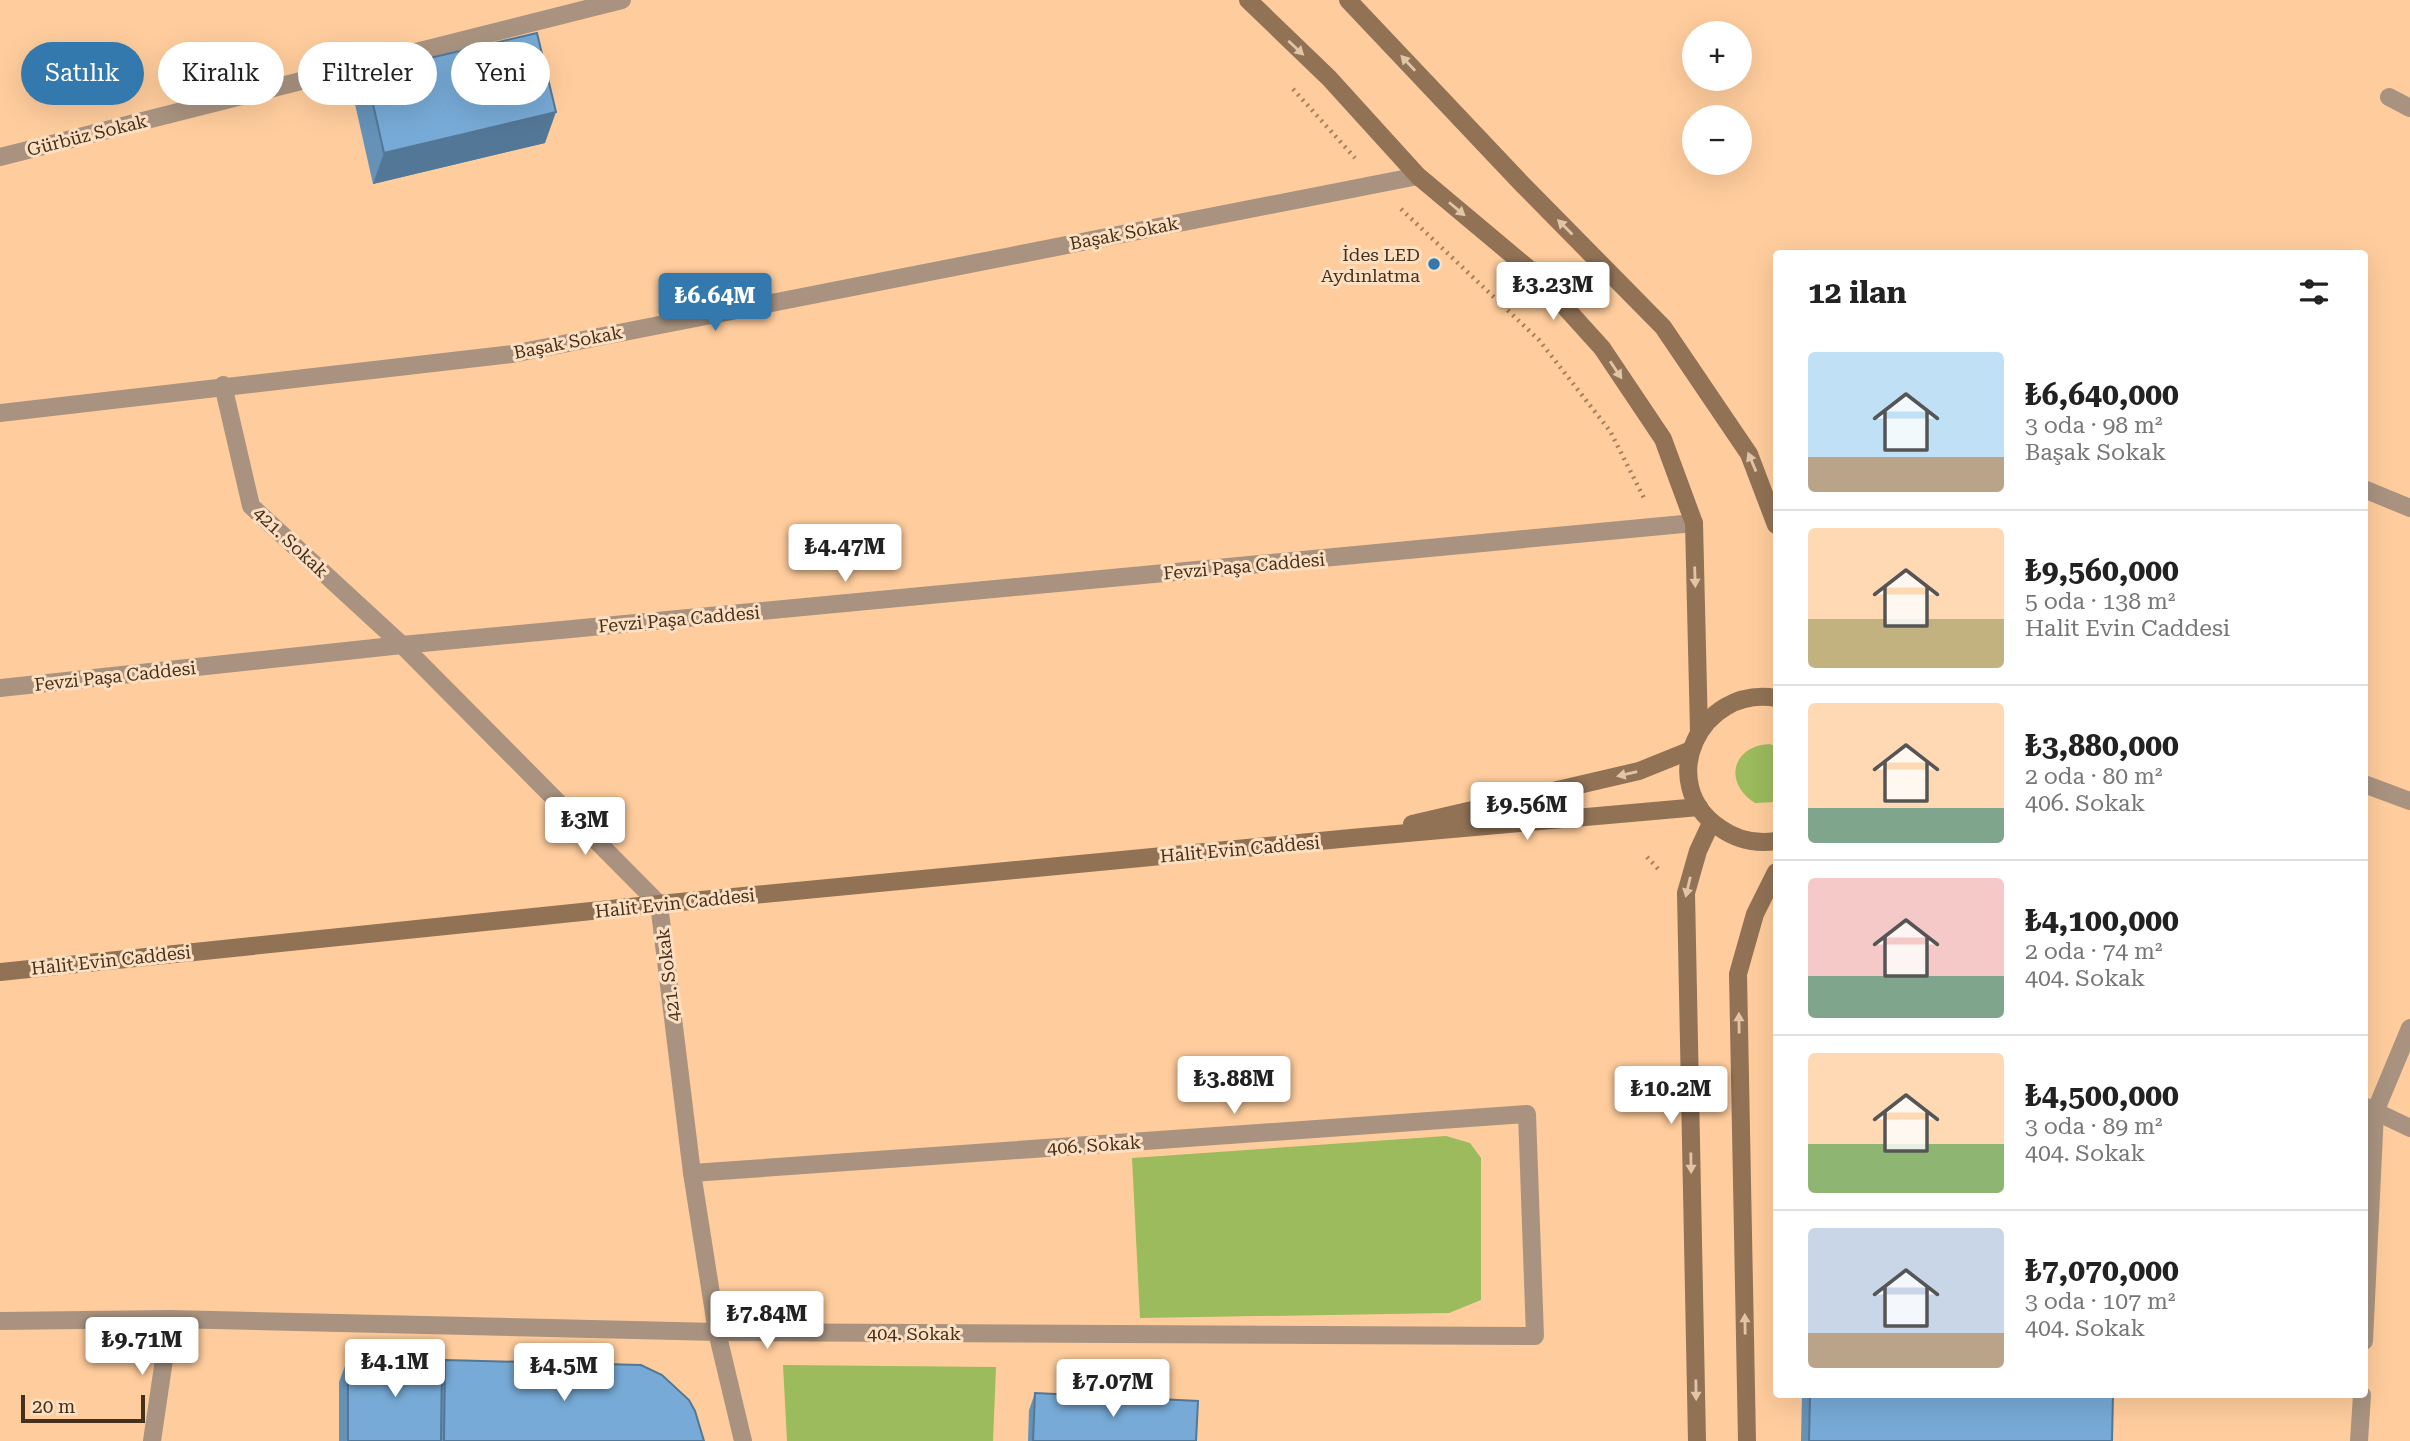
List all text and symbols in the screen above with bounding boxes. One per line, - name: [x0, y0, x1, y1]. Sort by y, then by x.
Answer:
- map controls: [1682, 21, 1752, 175]
- button: +: [1682, 21, 1752, 91]
- one-way arrow: [1287, 40, 1305, 56]
- chip: Satılık: [21, 42, 144, 105]
- chip: Kiralık: [158, 42, 284, 105]
- chip: Filtreler: [298, 42, 437, 105]
- chip: Yeni: [451, 42, 550, 105]
- one-way arrow: [1400, 55, 1416, 72]
- button: −: [1682, 105, 1752, 175]
- street label: Gürbüz Sokak: [25, 110, 149, 160]
- one-way arrow: [1448, 201, 1465, 216]
- street label: Başak Sokak: [1068, 212, 1180, 254]
- one-way arrow: [1557, 220, 1574, 236]
- place label: İdes LED Aydınlatma: [1321, 244, 1420, 286]
- marker: İdes LED Aydınlatma: [1426, 256, 1442, 272]
- pin: ₺3.23M: [1496, 262, 1610, 322]
- text: ₺3.23M: [1513, 271, 1593, 298]
- icon: filters: [2295, 273, 2333, 311]
- pin: ₺6.64M: [658, 274, 772, 333]
- text: 12 ilan: [1808, 275, 1907, 310]
- text: ₺6.64M: [675, 282, 755, 309]
- street label: Başak Sokak: [512, 321, 624, 363]
- one-way arrow: [1609, 360, 1622, 379]
- text: ₺6,640,000: [2025, 377, 2179, 412]
- icon: home: [1864, 380, 1948, 464]
- text: 3 oda · 98 m²: [2025, 412, 2163, 439]
- text: Başak Sokak: [2025, 439, 2166, 466]
- one-way arrow: [1746, 451, 1757, 472]
- street label: 421. Sokak: [249, 502, 333, 582]
- pin: ₺4.47M: [788, 524, 902, 584]
- text: ₺4.47M: [805, 533, 885, 560]
- street label: Fevzi Paşa Caddesi: [1162, 548, 1326, 584]
- text: ₺9,560,000: [2025, 553, 2179, 588]
- icon: home: [1864, 556, 1948, 640]
- one-way arrow: [1690, 567, 1701, 589]
- text: 5 oda · 138 m²: [2025, 588, 2175, 615]
- street label: Fevzi Paşa Caddesi: [597, 601, 761, 637]
- text: Halit Evin Caddesi: [2025, 615, 2230, 642]
- street label: Fevzi Paşa Caddesi: [33, 657, 197, 695]
- text: ₺3,880,000: [2025, 728, 2179, 763]
- icon: home: [1864, 731, 1948, 815]
- text: 2 oda · 80 m²: [2025, 763, 2163, 790]
- one-way arrow: [1616, 769, 1638, 780]
- pin: ₺9.56M: [1470, 782, 1584, 842]
- text: 406. Sokak: [2025, 790, 2145, 817]
- text: ₺9.56M: [1487, 791, 1567, 818]
- pin: ₺3M: [551, 798, 619, 857]
- text: ₺3M: [561, 806, 609, 833]
- street label: Halit Evin Caddesi: [1159, 832, 1321, 866]
- one-way arrow: [1683, 876, 1694, 898]
- street label: Halit Evin Caddesi: [594, 884, 756, 922]
- text: ₺4,100,000: [2025, 903, 2179, 938]
- icon: home: [1864, 906, 1948, 990]
- street label: 421. Sokak: [652, 927, 684, 1023]
- text: 2 oda · 74 m²: [2025, 938, 2163, 965]
- street label: Halit Evin Caddesi: [30, 941, 192, 979]
- text: 404. Sokak: [2025, 965, 2145, 992]
- one-way arrow: [1733, 1012, 1744, 1034]
- pin: ₺3.88M: [1177, 1056, 1291, 1116]
- text: ₺3.88M: [1194, 1065, 1274, 1092]
- pin: ₺10.2M: [1614, 1066, 1728, 1126]
- text: ₺10.2M: [1631, 1075, 1711, 1102]
- text: ₺4,500,000: [2025, 1078, 2179, 1113]
- icon: home: [1864, 1081, 1948, 1165]
- text: 3 oda · 89 m²: [2025, 1113, 2163, 1140]
- street label: 406. Sokak: [1046, 1131, 1142, 1159]
- text: 404. Sokak: [2025, 1140, 2145, 1167]
- one-way arrow: [1685, 1152, 1697, 1174]
- text: ₺7,070,000: [2025, 1253, 2179, 1288]
- icon: home: [1864, 1256, 1948, 1340]
- text: 3 oda · 107 m²: [2025, 1288, 2175, 1315]
- pin: ₺7.84M: [710, 1292, 824, 1351]
- text: ₺7.84M: [727, 1300, 807, 1327]
- one-way arrow: [1739, 1313, 1751, 1335]
- text: 404. Sokak: [2025, 1315, 2145, 1342]
- pin: ₺9.71M: [85, 1318, 199, 1377]
- street label: 404. Sokak: [867, 1323, 961, 1344]
- text: ₺9.71M: [102, 1326, 182, 1353]
- pin: ₺4.1M: [346, 1340, 444, 1399]
- pin: ₺4.5M: [515, 1344, 613, 1403]
- text: ₺4.1M: [361, 1348, 429, 1375]
- text: ₺4.5M: [530, 1352, 598, 1379]
- pin: ₺7.07M: [1056, 1360, 1170, 1419]
- text: ₺7.07M: [1073, 1368, 1153, 1395]
- one-way arrow: [1690, 1379, 1701, 1401]
- scale bar: [21, 1392, 145, 1424]
- text: 20 m: [32, 1395, 75, 1418]

